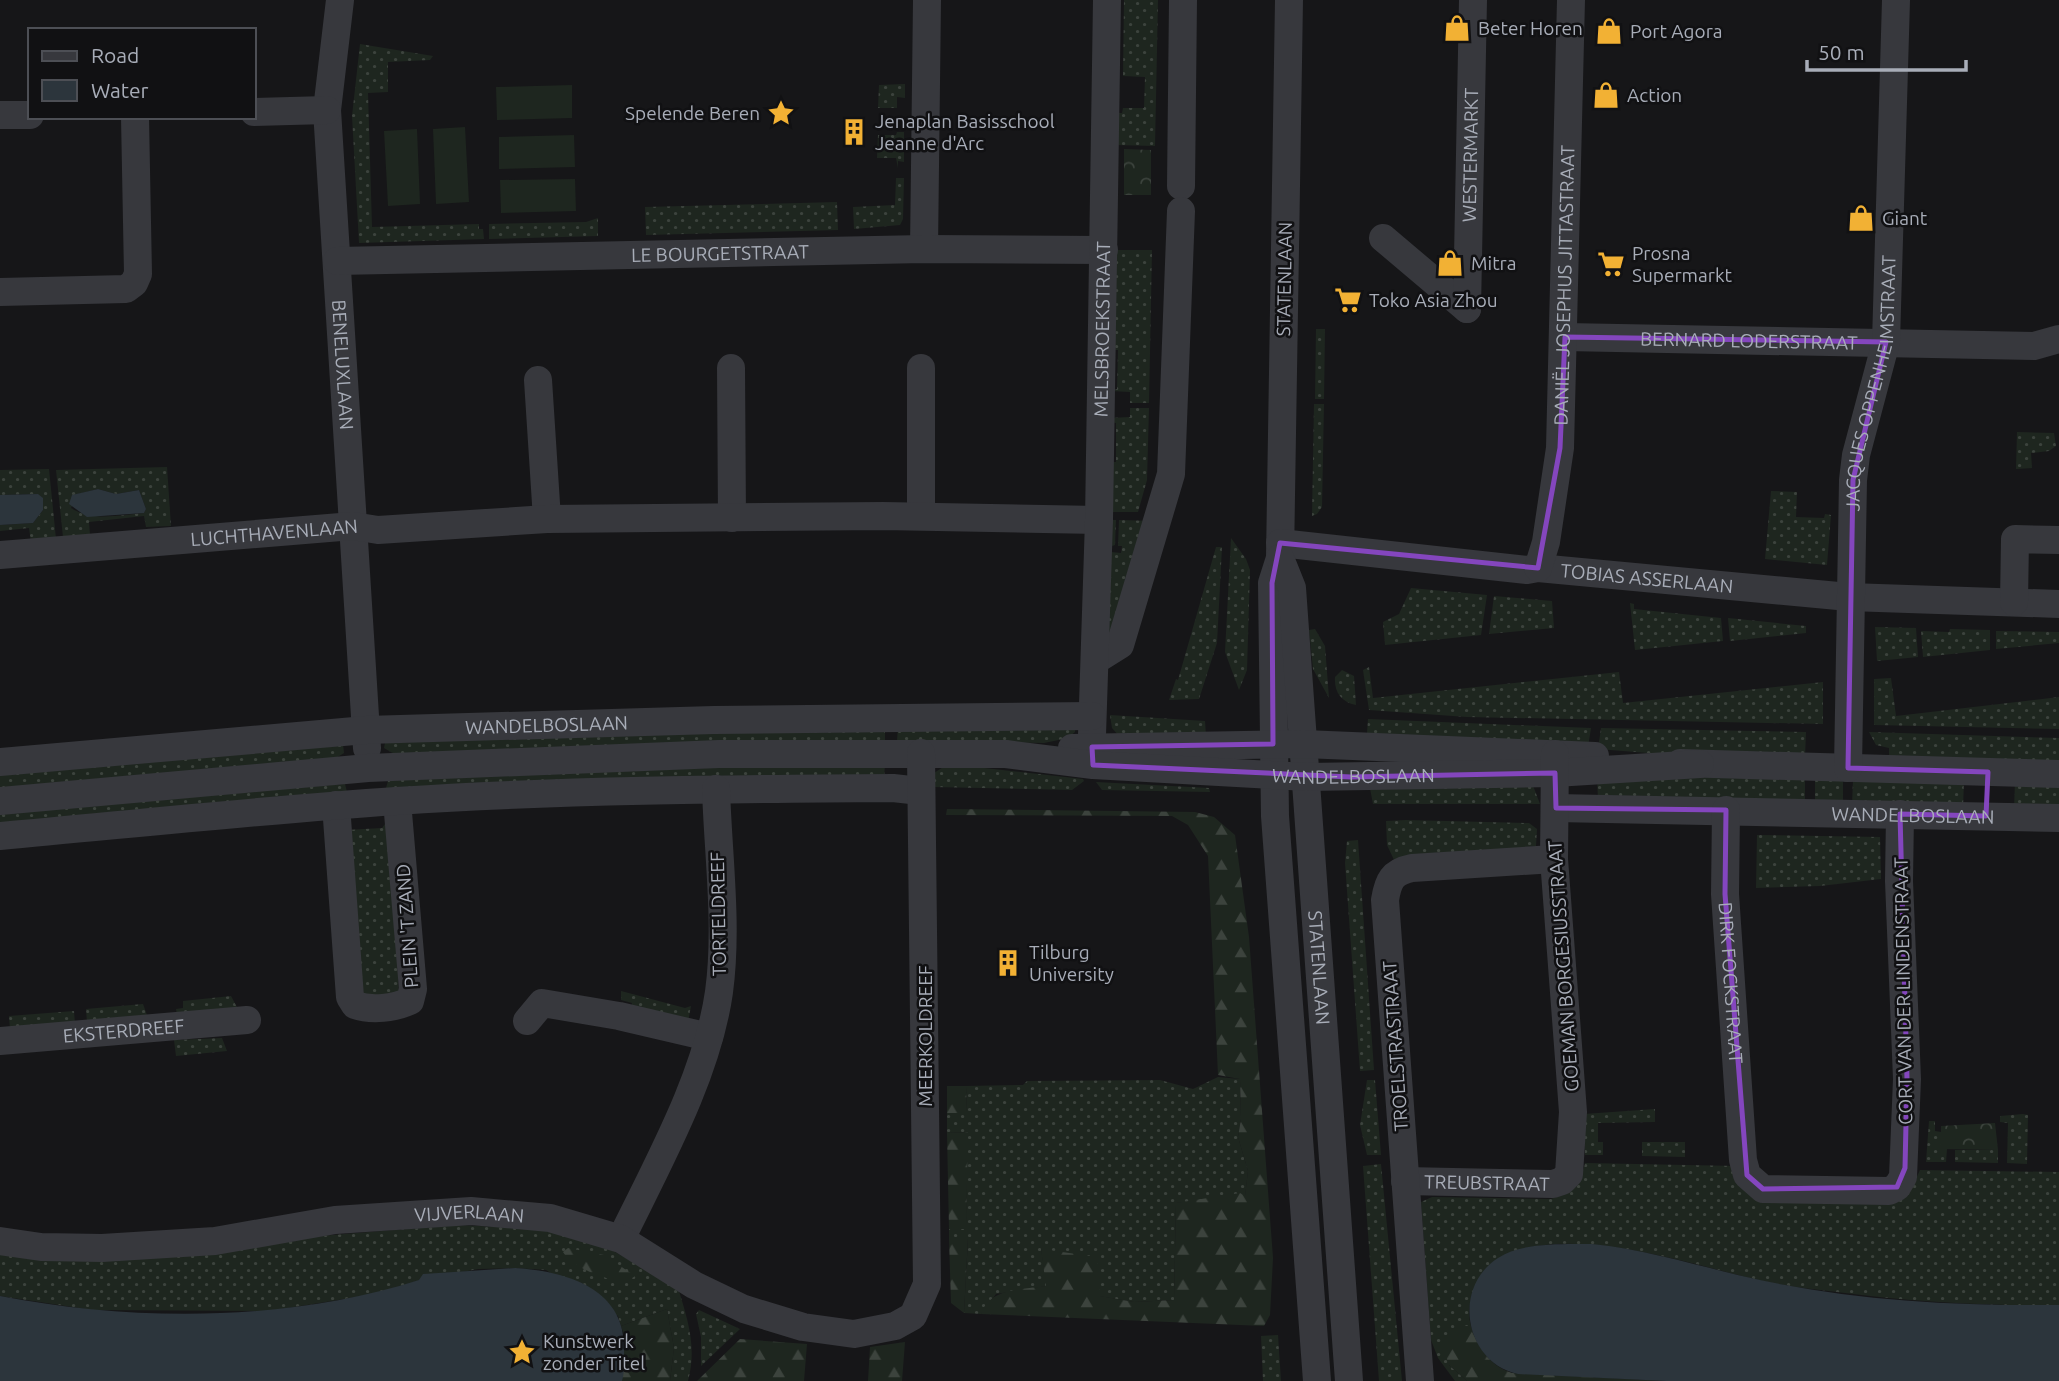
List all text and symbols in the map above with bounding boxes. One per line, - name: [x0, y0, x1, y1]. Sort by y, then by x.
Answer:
- shop icon: Beter Horen: [1442, 13, 1472, 43]
- shop icon: Port Agora: [1594, 16, 1624, 46]
- place label: Beter Horen: [1478, 17, 1583, 39]
- place label: Port Agora: [1630, 20, 1723, 42]
- legend: [28, 28, 256, 119]
- scale bar: [1807, 28, 1966, 72]
- text: 50 m: [1818, 40, 1865, 64]
- text: Road: [91, 43, 139, 67]
- text: Water: [91, 78, 149, 102]
- shop icon: Action: [1591, 80, 1621, 110]
- place label: Action: [1627, 84, 1682, 106]
- street label: WESTERMARKT: [1458, 87, 1482, 222]
- place icon: Spelende Beren: [766, 98, 796, 128]
- place label: Spelende Beren: [625, 102, 760, 124]
- place label: Jenaplan Basisschool Jeanne d'Arc: [875, 110, 1055, 154]
- building icon: Jenaplan Basisschool Jeanne d'Arc: [839, 117, 869, 147]
- street label: DANIËL JOSEPHUS JITTASTRAAT: [1550, 144, 1578, 426]
- shop icon: Giant: [1846, 203, 1876, 233]
- place label: Giant: [1882, 207, 1928, 229]
- street label: STATENLAAN: [1272, 221, 1296, 337]
- street label: LE BOURGETSTRAAT: [631, 240, 809, 266]
- street label: MELSBROEKSTRAAT: [1090, 241, 1114, 417]
- place label: Prosna Supermarkt: [1632, 242, 1733, 286]
- shop icon: Mitra: [1435, 248, 1465, 278]
- supermarket icon: Prosna Supermarkt: [1596, 249, 1626, 279]
- place label: Mitra: [1471, 252, 1517, 274]
- street label: JACQUES OPPENHEIMSTRAAT: [1841, 254, 1900, 511]
- supermarket icon: Toko Asia Zhou: [1333, 285, 1363, 315]
- place label: Toko Asia Zhou: [1369, 289, 1498, 311]
- street label: BENELUXLAAN: [328, 299, 358, 430]
- street label: BERNARD LODERSTRAAT: [1640, 327, 1858, 354]
- street label: LUCHTHAVENLAAN: [189, 515, 359, 550]
- street label: TOBIAS ASSERLAAN: [1560, 559, 1734, 597]
- street label: WANDELBOSLAAN: [465, 711, 628, 738]
- street label: WANDELBOSLAAN: [1271, 764, 1435, 788]
- street label: WANDELBOSLAAN: [1831, 802, 1995, 828]
- street label: GOEMAN BORGESIUSSTRAAT: [1543, 839, 1583, 1092]
- street label: TORTELDREEF: [706, 852, 730, 976]
- street label: CORT VAN DER LINDENSTRAAT: [1890, 856, 1916, 1125]
- street label: PLEIN 'T ZAND: [392, 863, 422, 989]
- street label: DIRK FOCKSTRAAT: [1715, 901, 1747, 1065]
- street label: STATENLAAN: [1304, 910, 1334, 1026]
- place label: Tilburg University: [1029, 941, 1114, 985]
- building icon: Tilburg University: [993, 948, 1023, 978]
- street label: TROELSTRASTRAAT: [1378, 960, 1412, 1132]
- street label: MEERKOLDREEF: [914, 965, 936, 1107]
- street label: EKSTERDREEF: [62, 1014, 185, 1047]
- street label: TREUBSTRAAT: [1424, 1170, 1550, 1195]
- street label: VIJVERLAAN: [414, 1200, 525, 1227]
- place label: Kunstwerk zonder Titel: [543, 1330, 645, 1374]
- place icon: Kunstwerk zonder Titel: [507, 1337, 537, 1367]

